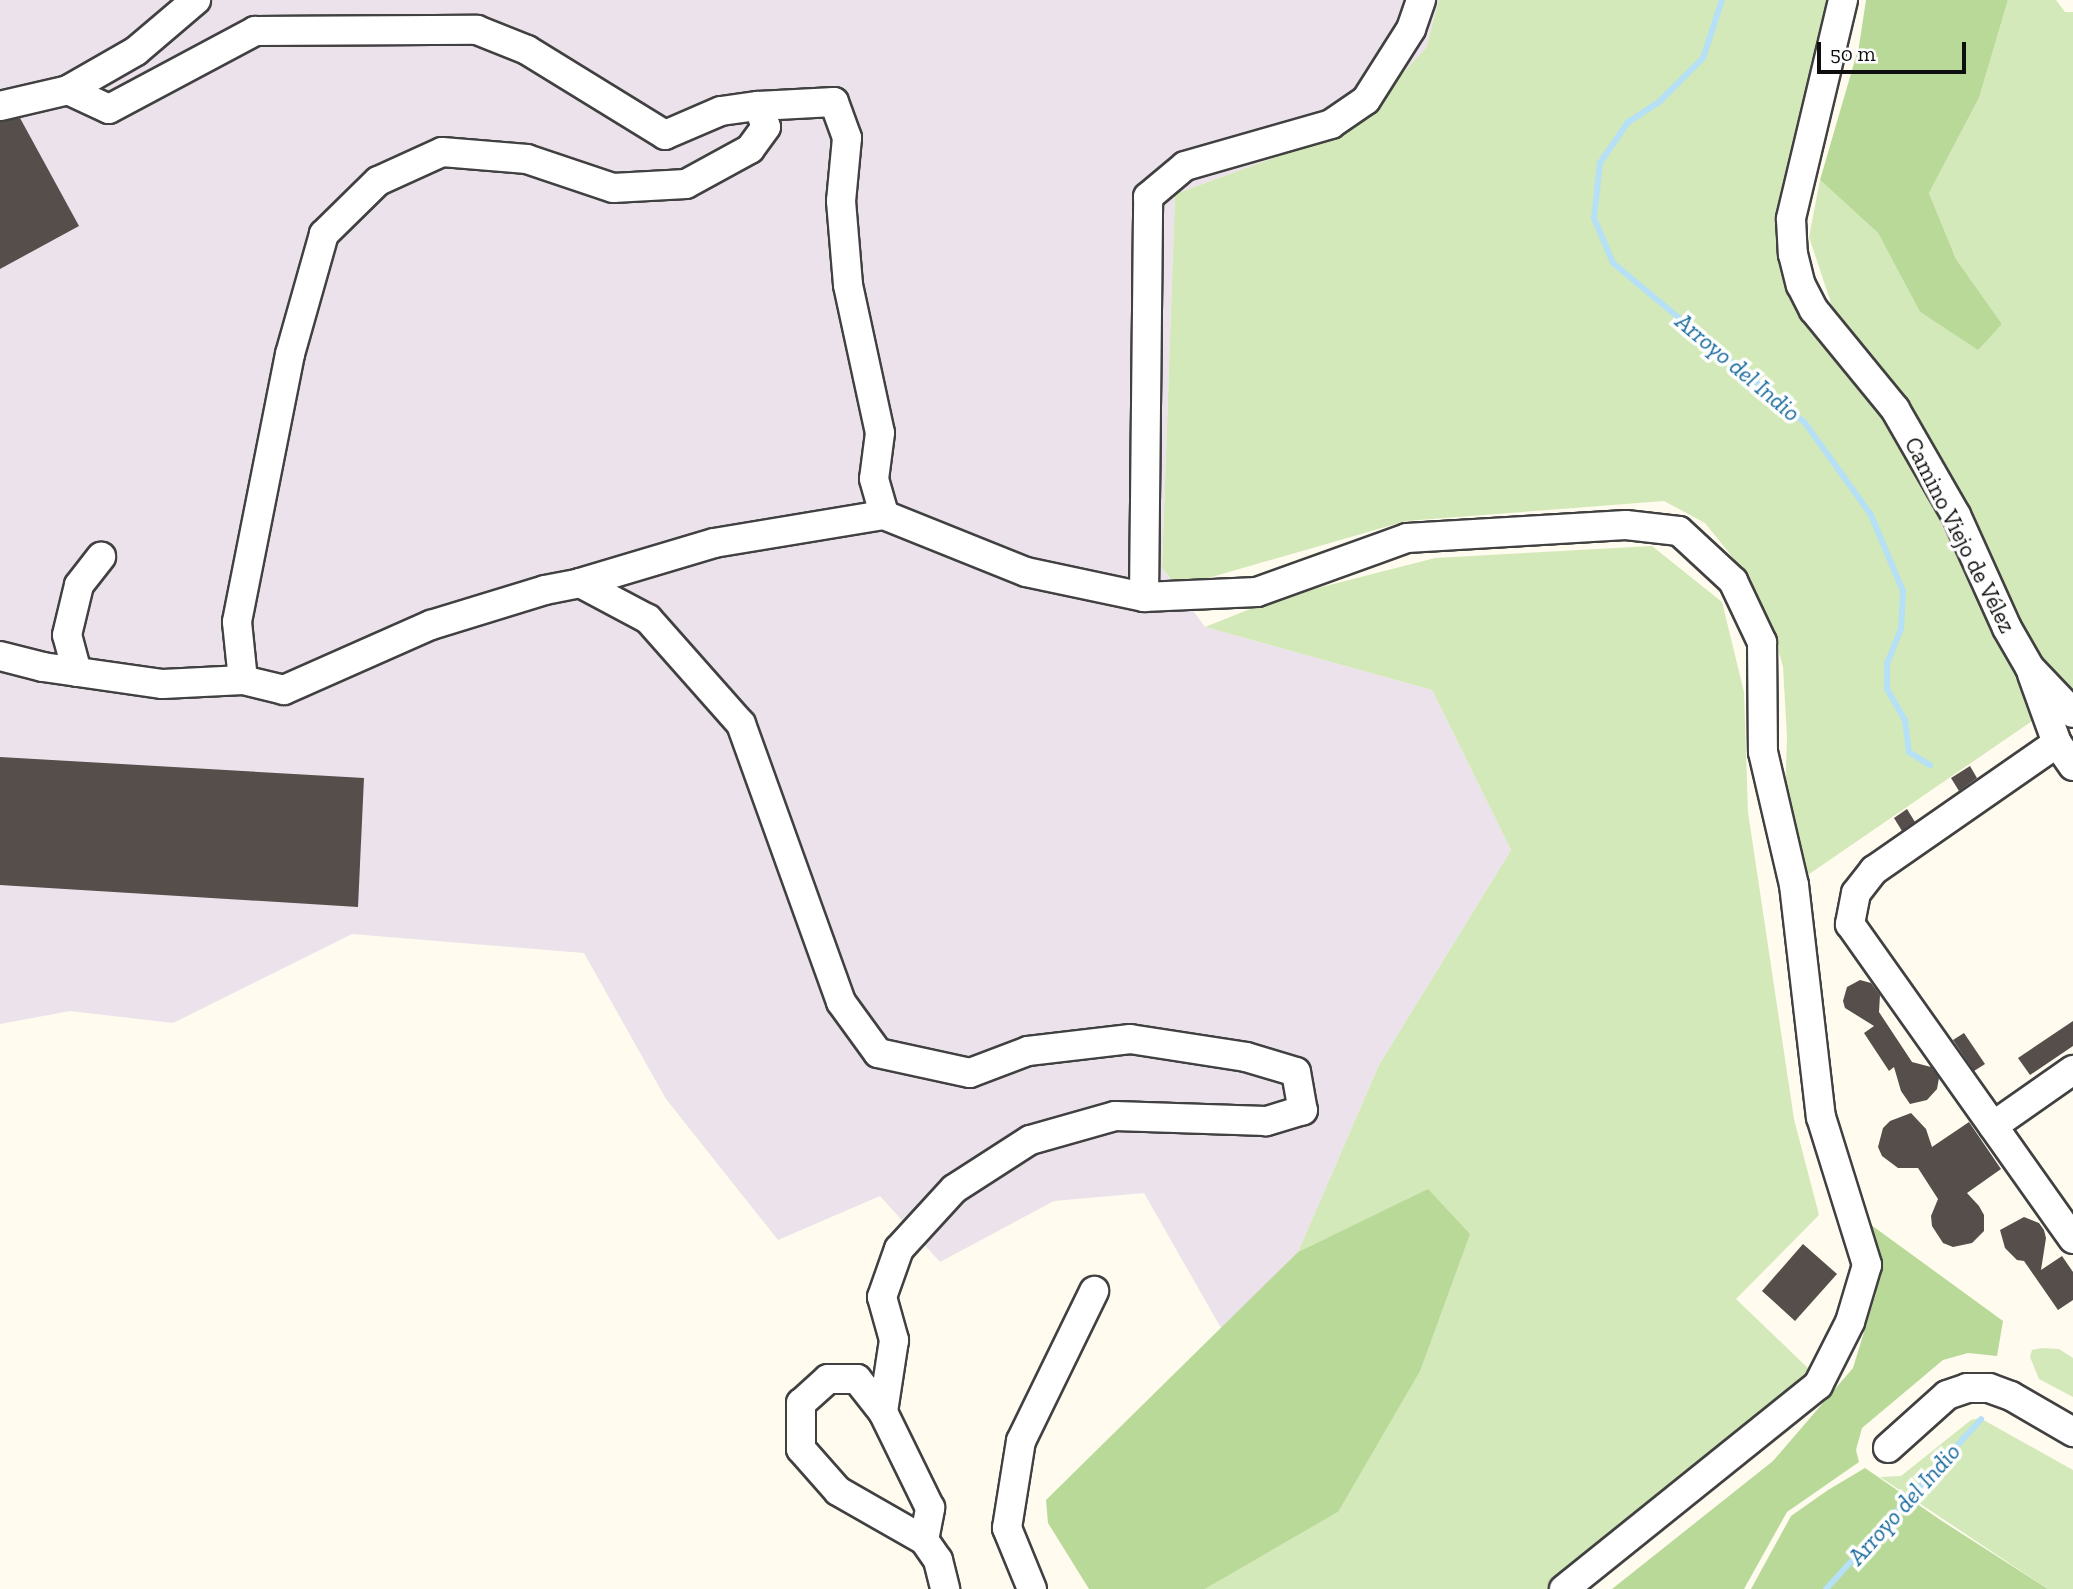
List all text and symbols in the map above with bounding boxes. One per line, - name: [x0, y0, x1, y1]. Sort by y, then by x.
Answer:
- scale bar: [1821, 28, 1970, 72]
- text: 50 m: [1830, 41, 1876, 66]
- water label: Arroyo del Indio: [1670, 307, 1806, 427]
- street label: Camino Viejo de Vélez: [1898, 432, 2022, 638]
- water label: Arroyo del Indio: [1842, 1437, 1966, 1571]

